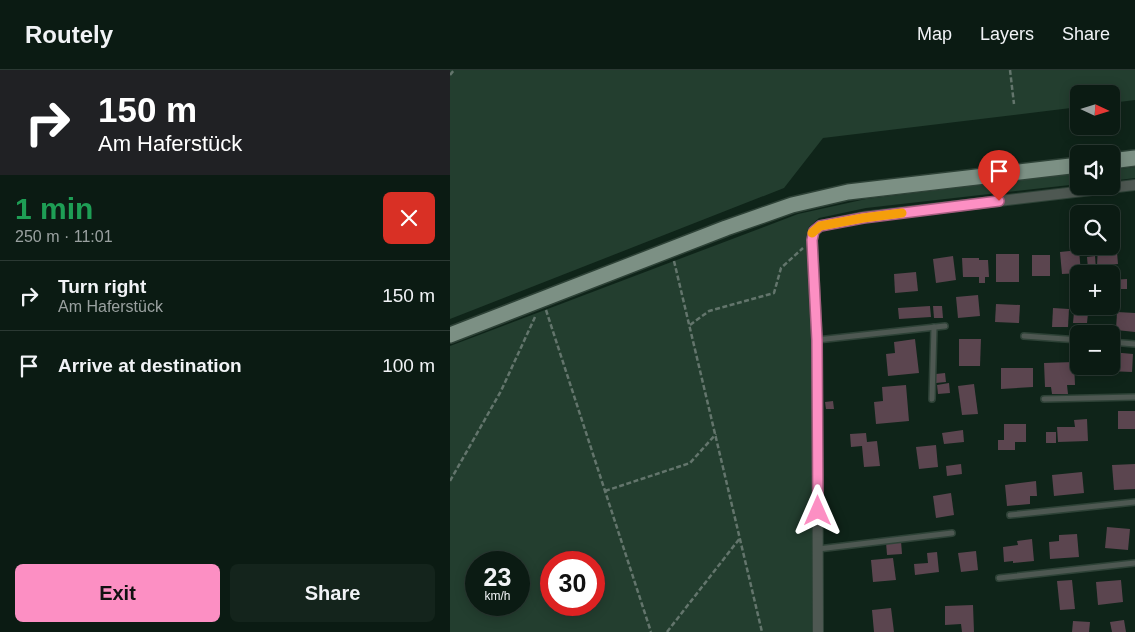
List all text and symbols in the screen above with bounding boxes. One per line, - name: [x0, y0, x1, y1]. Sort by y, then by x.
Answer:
- text: Routely: [25, 21, 113, 48]
- text: Map: [917, 24, 952, 44]
- text: Layers: [980, 24, 1034, 44]
- text: Share: [1062, 24, 1110, 44]
- north arrow: [1070, 85, 1120, 135]
- map controls: [1070, 85, 1120, 375]
- icon: right: [15, 90, 80, 155]
- text: 150 m: [98, 90, 197, 129]
- text: Am Haferstück: [98, 131, 242, 156]
- button: sound: [1070, 145, 1120, 195]
- pin: [978, 150, 1020, 201]
- icon: arrive: [985, 157, 1013, 185]
- text: 1 min: [15, 192, 93, 225]
- button: close: [383, 192, 435, 244]
- button: search: [1070, 205, 1120, 255]
- text: 250 m · 11:01: [15, 228, 113, 245]
- button: +: [1070, 265, 1120, 315]
- text: Turn right: [58, 276, 146, 297]
- icon: right: [15, 282, 43, 310]
- text: 150 m: [382, 285, 435, 306]
- text: Am Haferstück: [58, 298, 163, 315]
- button: −: [1070, 325, 1120, 375]
- icon: arrive: [15, 352, 43, 380]
- text: Arrive at destination: [58, 355, 242, 376]
- text: 100 m: [382, 355, 435, 376]
- position arrow: [791, 484, 843, 536]
- speed limit sign: 30: [540, 551, 605, 616]
- text: 23: [484, 563, 511, 591]
- button: Exit: [15, 564, 220, 622]
- button: Share: [230, 564, 435, 622]
- text: km/h: [484, 589, 511, 603]

